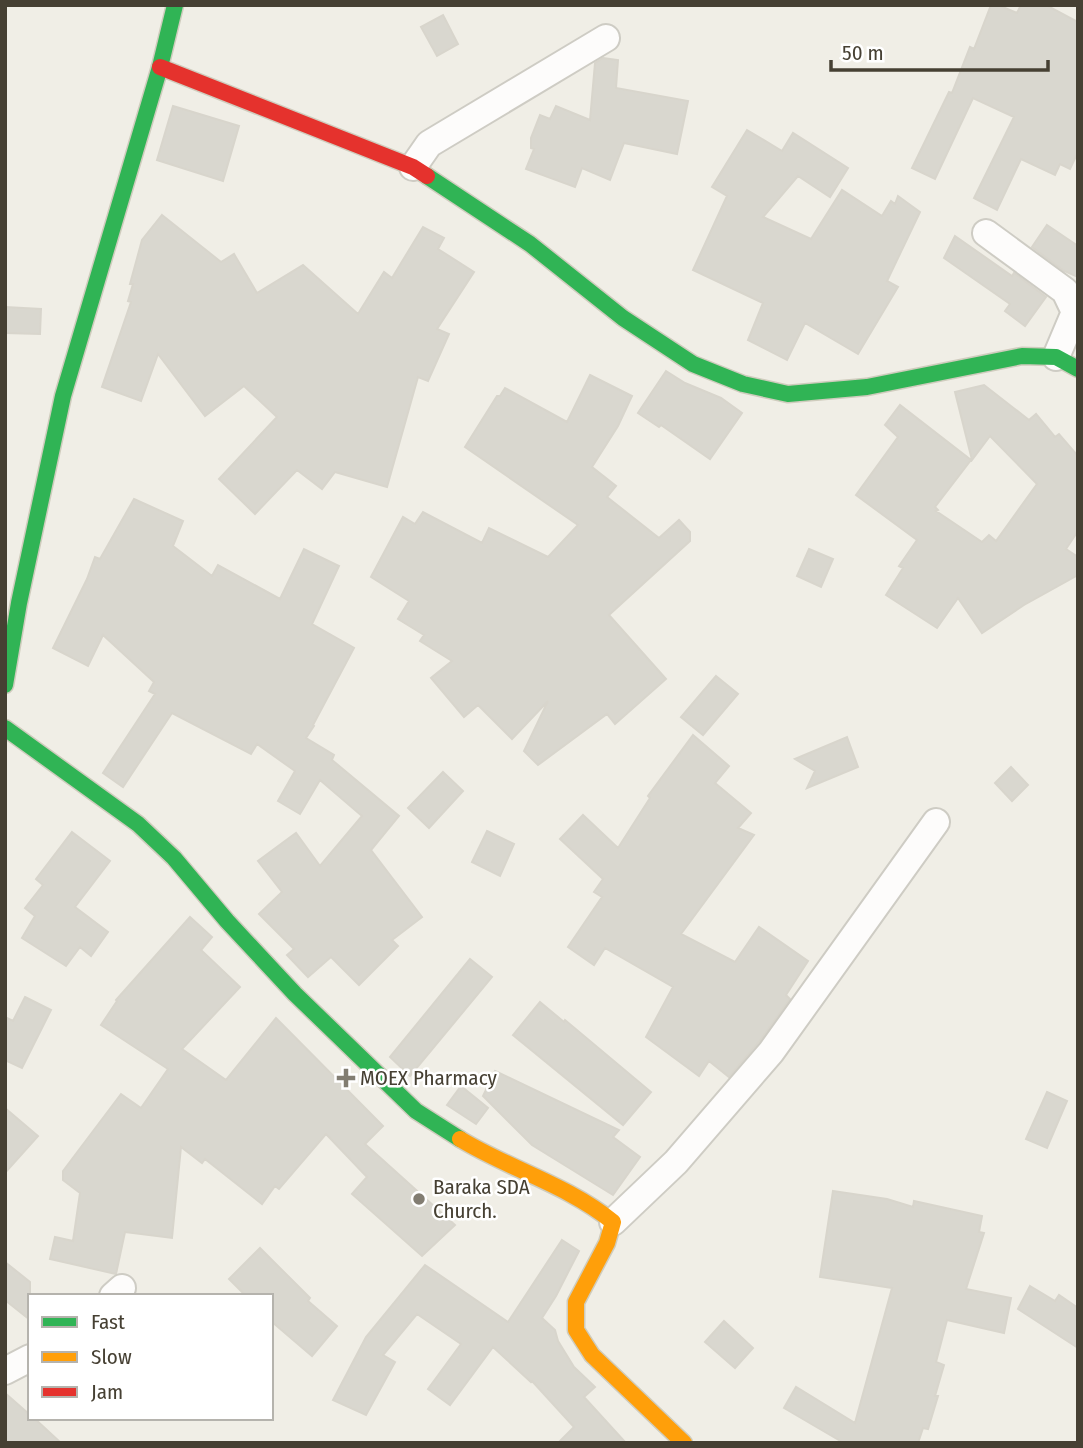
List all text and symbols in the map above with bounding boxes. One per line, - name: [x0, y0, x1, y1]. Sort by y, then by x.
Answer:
- scale bar: [831, 28, 1048, 72]
- text: 50 m: [842, 40, 884, 66]
- place label: MOEX Pharmacy: [360, 1065, 498, 1091]
- marker: MOEX Pharmacy: [338, 1070, 354, 1086]
- place label: Baraka SDA Church.: [433, 1174, 530, 1224]
- marker: Baraka SDA Church.: [411, 1191, 427, 1207]
- legend: [28, 1294, 273, 1420]
- text: Fast: [91, 1309, 125, 1335]
- text: Slow: [91, 1344, 132, 1370]
- text: Jam: [91, 1379, 123, 1405]

